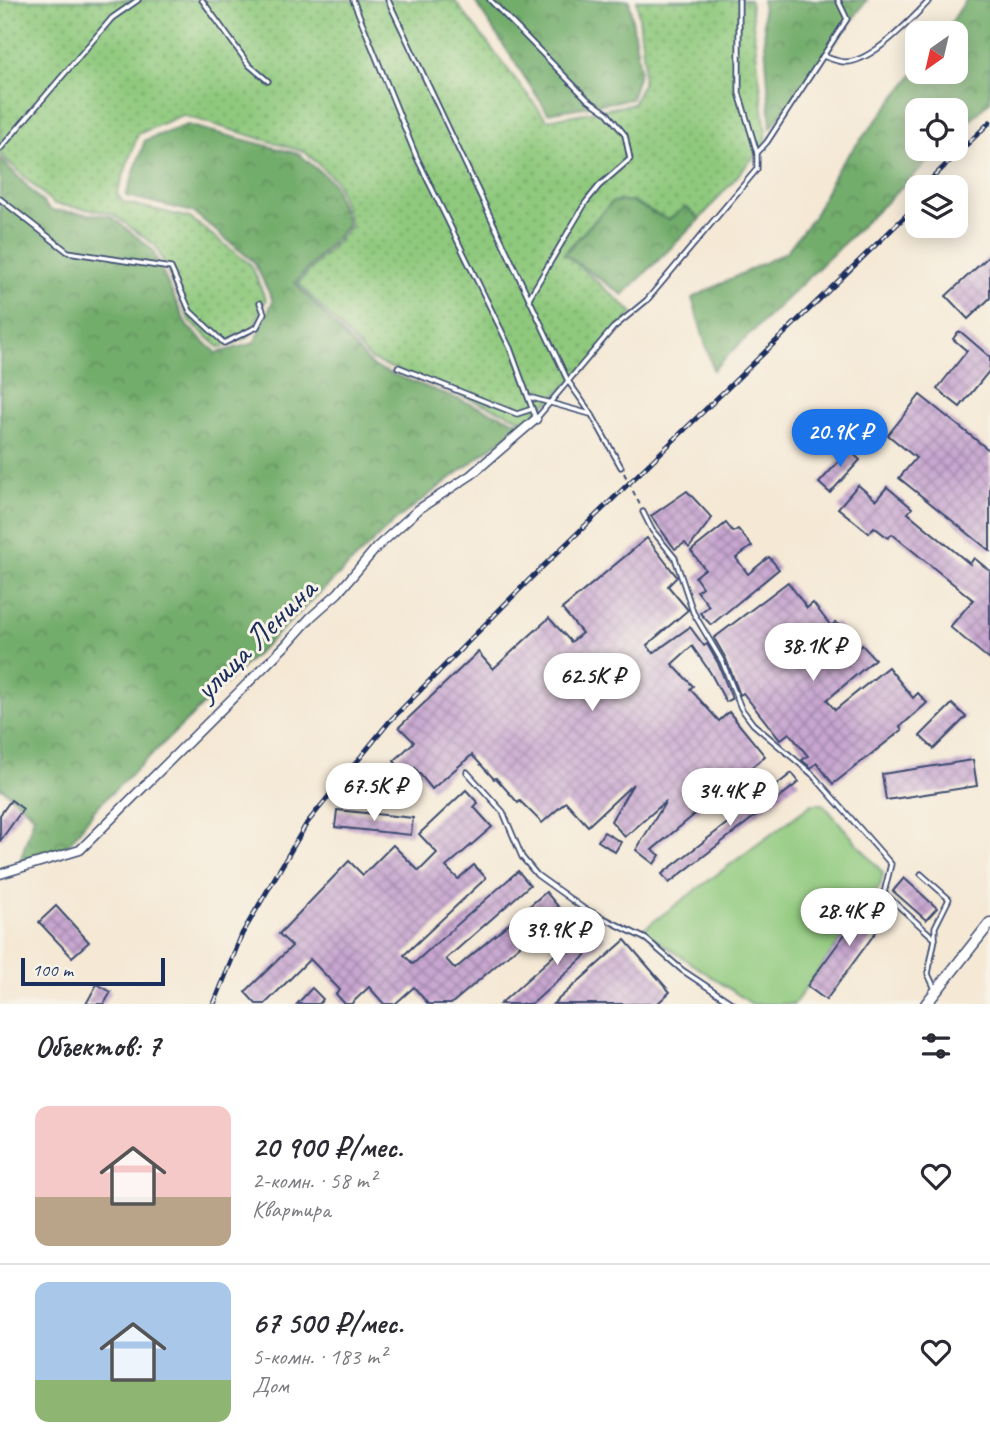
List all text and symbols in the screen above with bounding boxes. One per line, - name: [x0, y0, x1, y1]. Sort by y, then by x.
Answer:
- north arrow: [905, 21, 968, 84]
- map controls: [905, 21, 968, 238]
- button: locate: [905, 98, 968, 161]
- button: layers: [905, 175, 968, 238]
- pin: 20.9K ₽: [775, 410, 905, 469]
- text: 20.9K ₽: [808, 417, 872, 446]
- street label: улица Ленина: [183, 567, 327, 711]
- pin: 38.1K ₽: [748, 624, 878, 683]
- text: 38.1K ₽: [781, 631, 845, 660]
- pin: 62.5K ₽: [527, 654, 657, 713]
- text: 62.5K ₽: [560, 661, 624, 690]
- pin: 67.5K ₽: [309, 764, 439, 823]
- pin: 34.4K ₽: [665, 768, 795, 828]
- text: 67.5K ₽: [342, 771, 406, 800]
- text: 34.4K ₽: [698, 776, 762, 805]
- pin: 28.4K ₽: [784, 888, 914, 948]
- text: 28.4K ₽: [817, 896, 881, 925]
- pin: 39.9K ₽: [492, 908, 622, 967]
- text: 39.9K ₽: [525, 915, 589, 944]
- scale bar: [21, 955, 164, 987]
- text: 100 m: [32, 958, 73, 982]
- text: Объектов: 7: [35, 1027, 160, 1065]
- icon: filters: [917, 1027, 955, 1065]
- text: 20 900 ₽/мес.: [252, 1128, 403, 1166]
- icon: home: [91, 1134, 175, 1218]
- icon: heart: [917, 1157, 955, 1195]
- text: 2-комн. · 58 m²: [252, 1166, 376, 1195]
- text: Квартира: [252, 1195, 330, 1224]
- text: 67 500 ₽/мес.: [252, 1304, 403, 1342]
- icon: home: [91, 1310, 175, 1394]
- icon: heart: [917, 1333, 955, 1371]
- text: 5-комн. · 183 m²: [252, 1342, 386, 1371]
- text: Дом: [252, 1371, 289, 1400]

